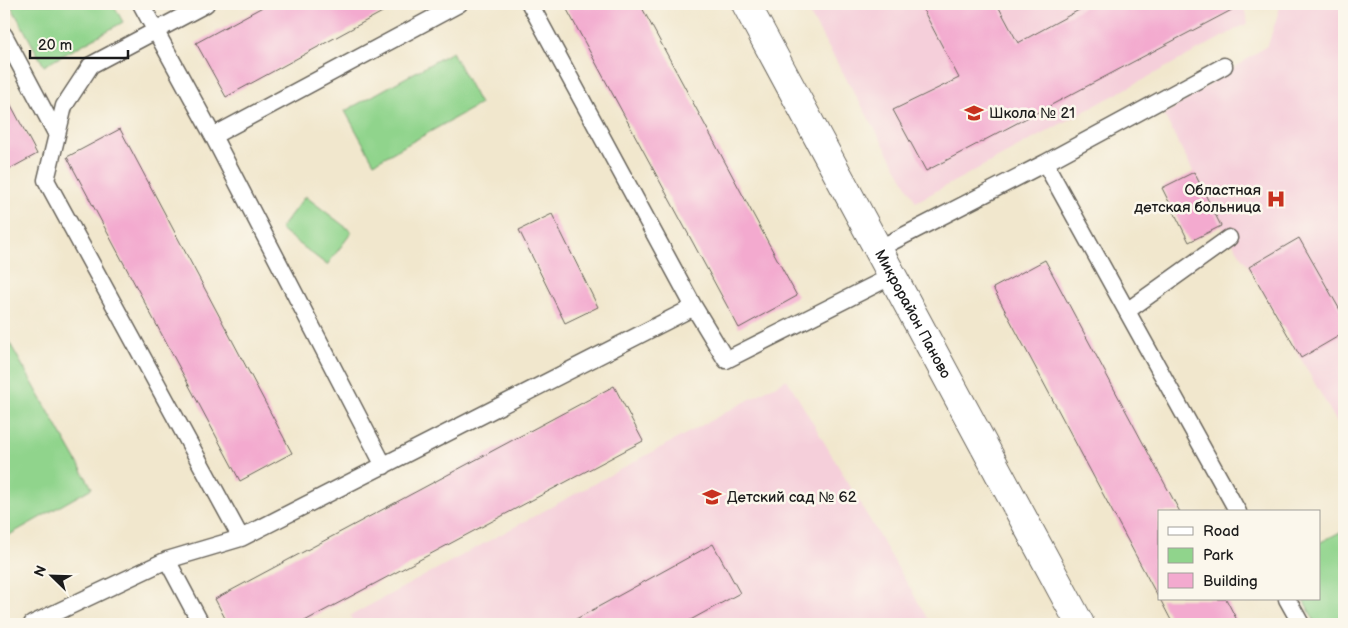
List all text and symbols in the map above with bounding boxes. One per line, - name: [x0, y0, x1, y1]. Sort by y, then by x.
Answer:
- scale bar: [30, 28, 128, 60]
- text: 20 m: [38, 36, 72, 55]
- school or university icon: Школа № 21: [963, 102, 985, 124]
- place label: Школа № 21: [989, 104, 1075, 123]
- place label: Областная детская больница: [1134, 181, 1261, 217]
- hospital icon: Областная детская больница: [1265, 188, 1287, 210]
- street label: Микрорайон Паново: [870, 246, 955, 382]
- school or university icon: Детский сад № 62: [701, 486, 723, 508]
- place label: Детский сад № 62: [727, 488, 857, 507]
- legend: [1158, 510, 1320, 600]
- text: Road: [1203, 522, 1239, 541]
- text: Park: [1203, 546, 1234, 565]
- north arrow: [28, 550, 78, 600]
- text: N: [31, 563, 50, 579]
- text: Building: [1203, 572, 1258, 591]

